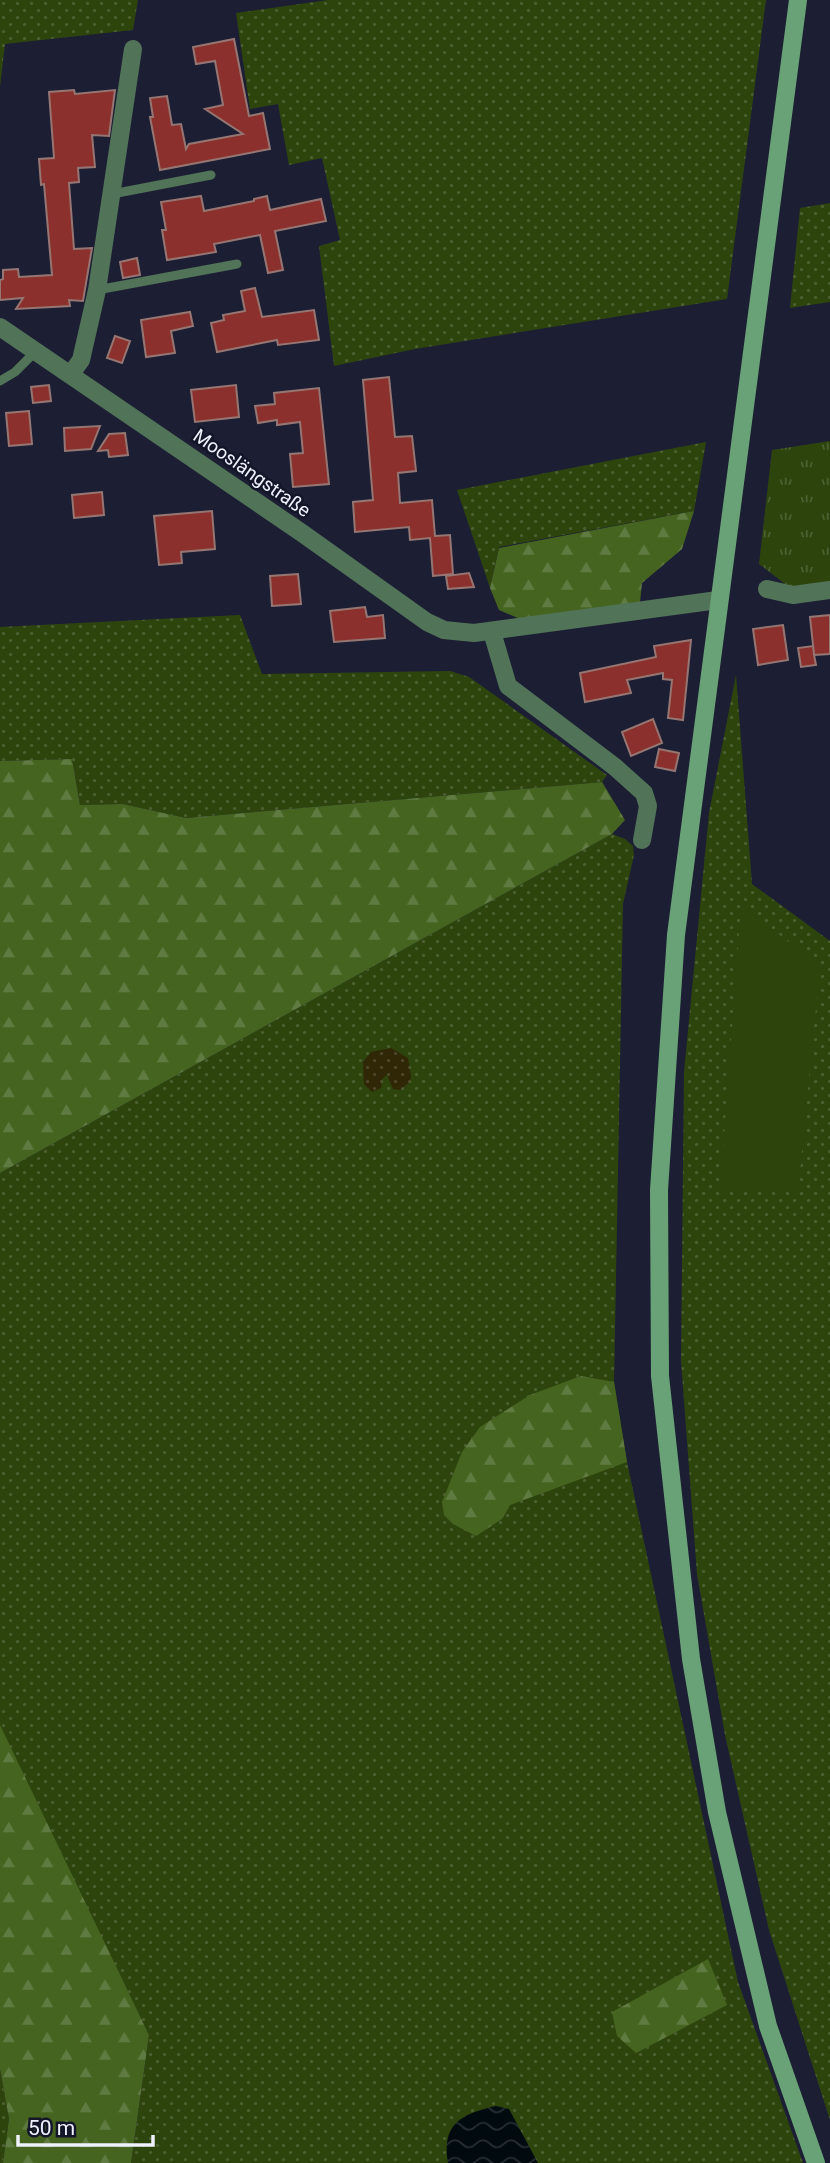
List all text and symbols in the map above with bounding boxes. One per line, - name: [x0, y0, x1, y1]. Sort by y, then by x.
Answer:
- street label: Mooslängstraße: [189, 424, 315, 522]
- scale bar: [18, 2104, 152, 2148]
- text: 50 m: [28, 2116, 75, 2140]

